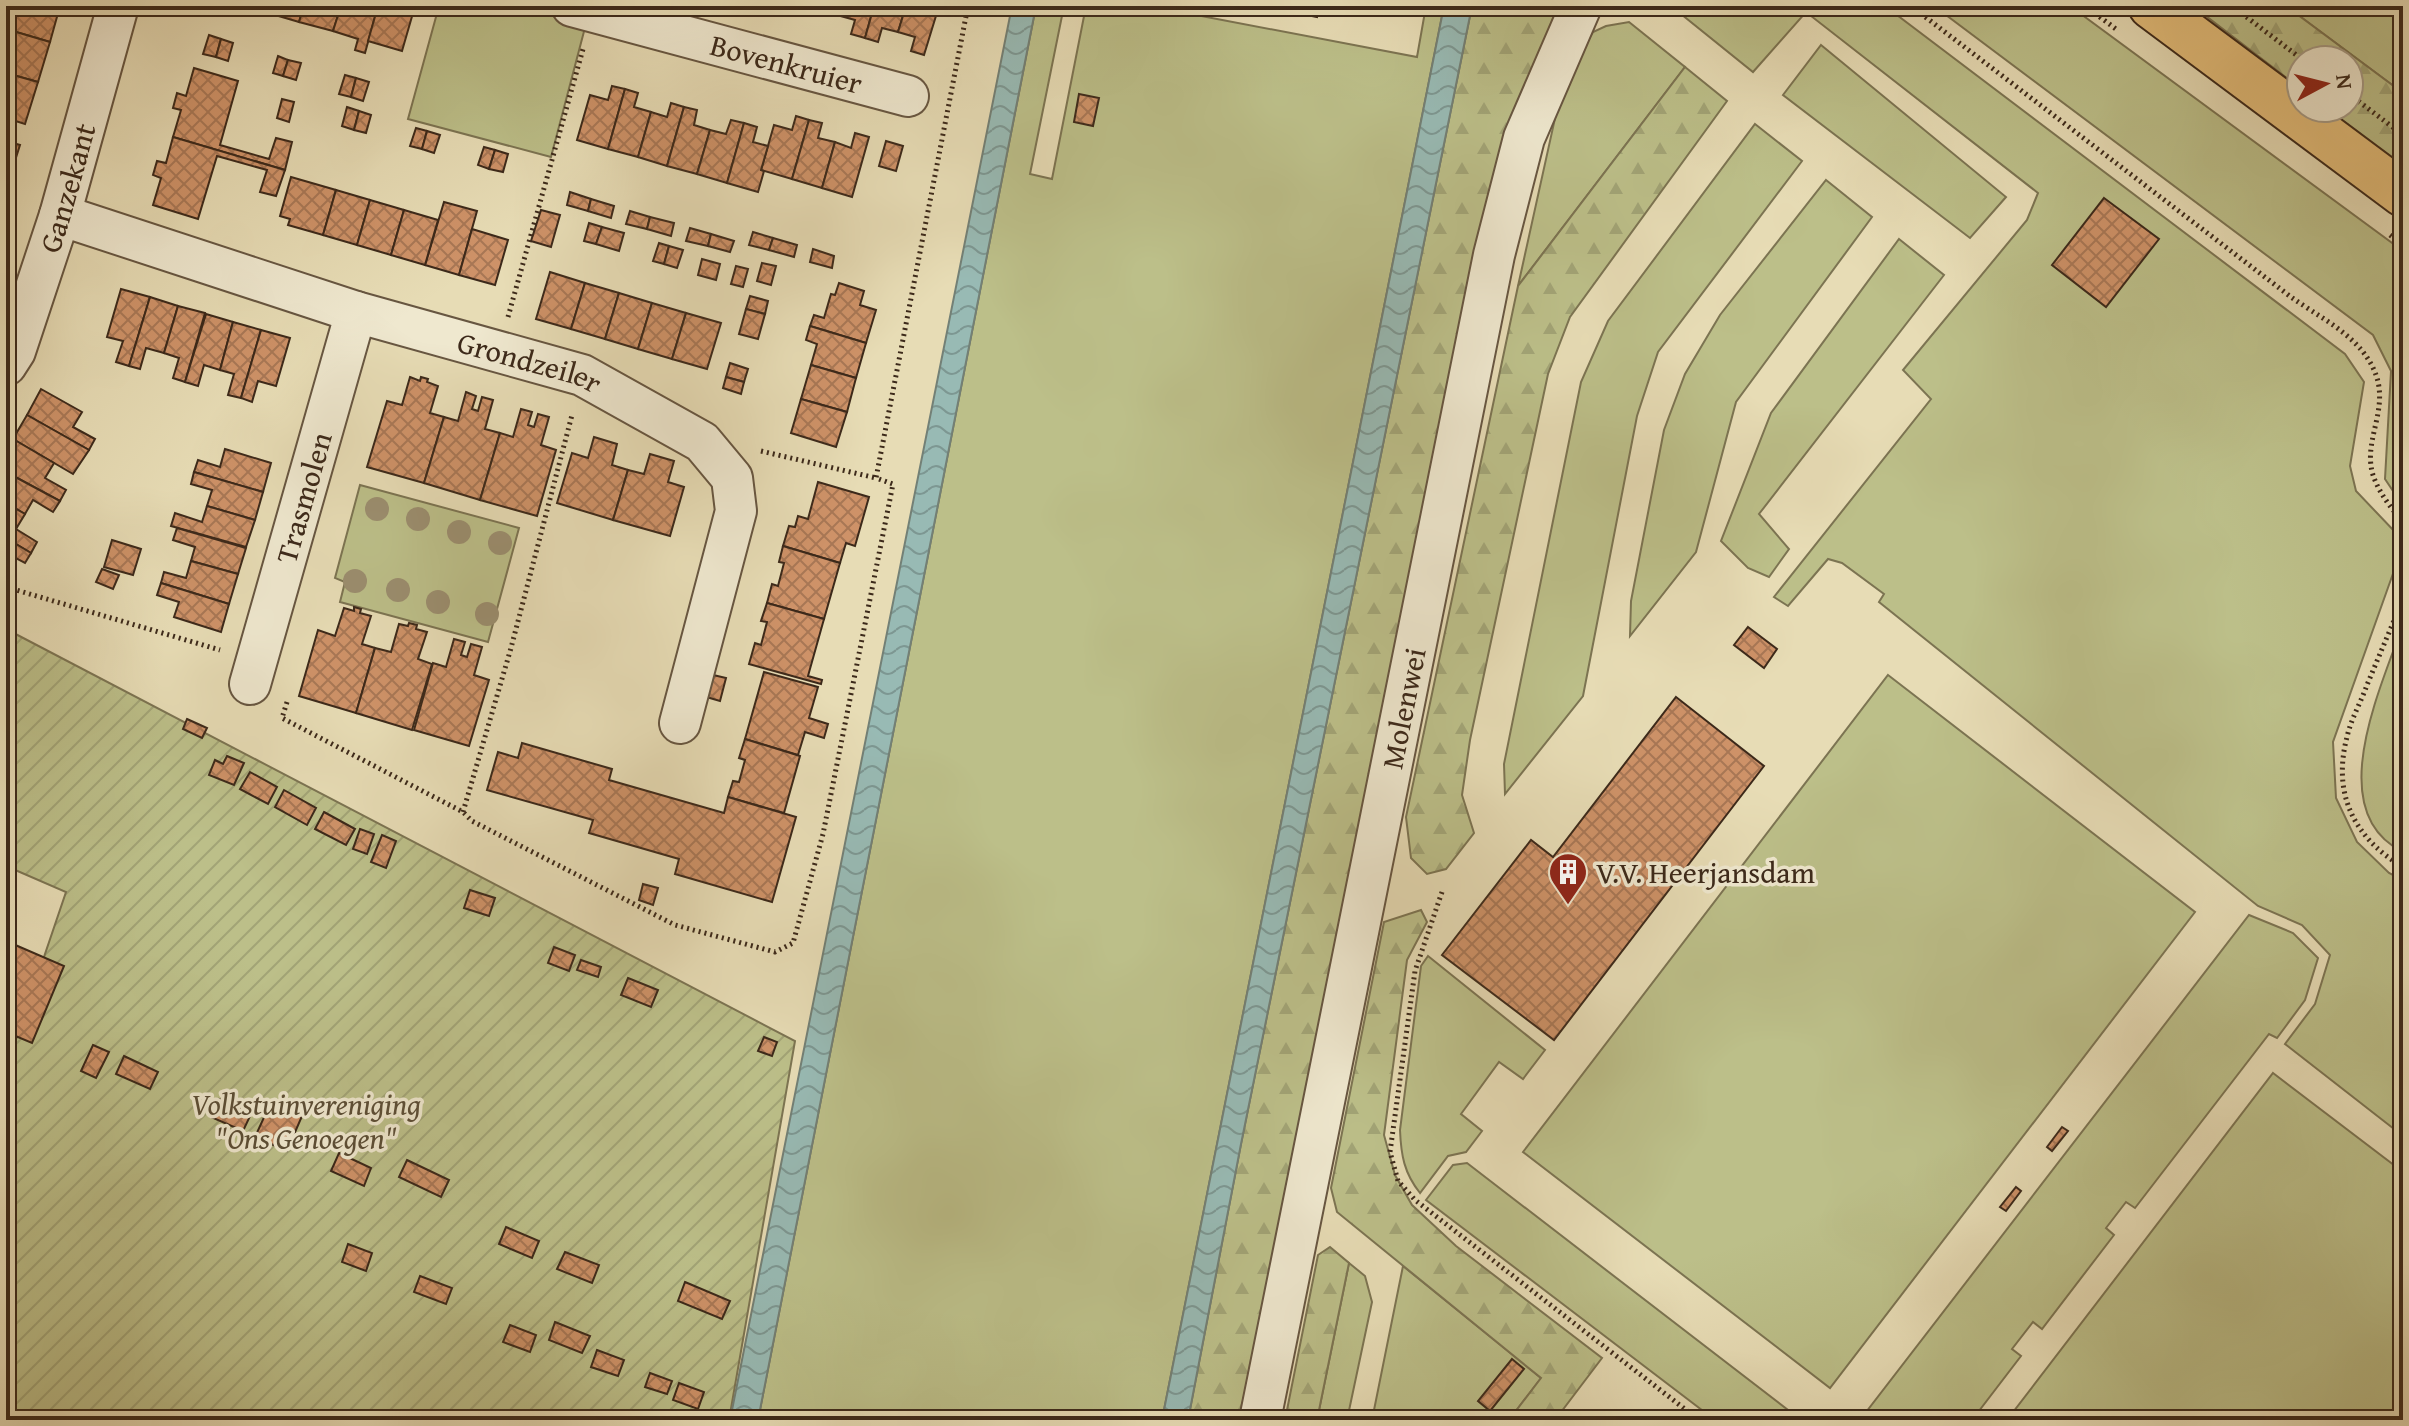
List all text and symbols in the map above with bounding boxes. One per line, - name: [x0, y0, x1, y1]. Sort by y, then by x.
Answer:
- street label: Bovenkruier: [706, 22, 867, 105]
- north arrow: [2285, 44, 2365, 124]
- text: N: [2328, 72, 2362, 91]
- street label: Ganzekant: [27, 118, 107, 258]
- street label: Grondzeiler: [453, 319, 610, 404]
- street label: Trasmolen: [264, 427, 343, 568]
- street label: Molenwei: [1369, 644, 1437, 773]
- place label: V.V. Heerjansdam: [1596, 850, 1815, 894]
- building icon: V.V. Heerjansdam: [1547, 851, 1589, 906]
- park label: Volkstuinvereniging "Ons Genoegen": [191, 1082, 421, 1160]

